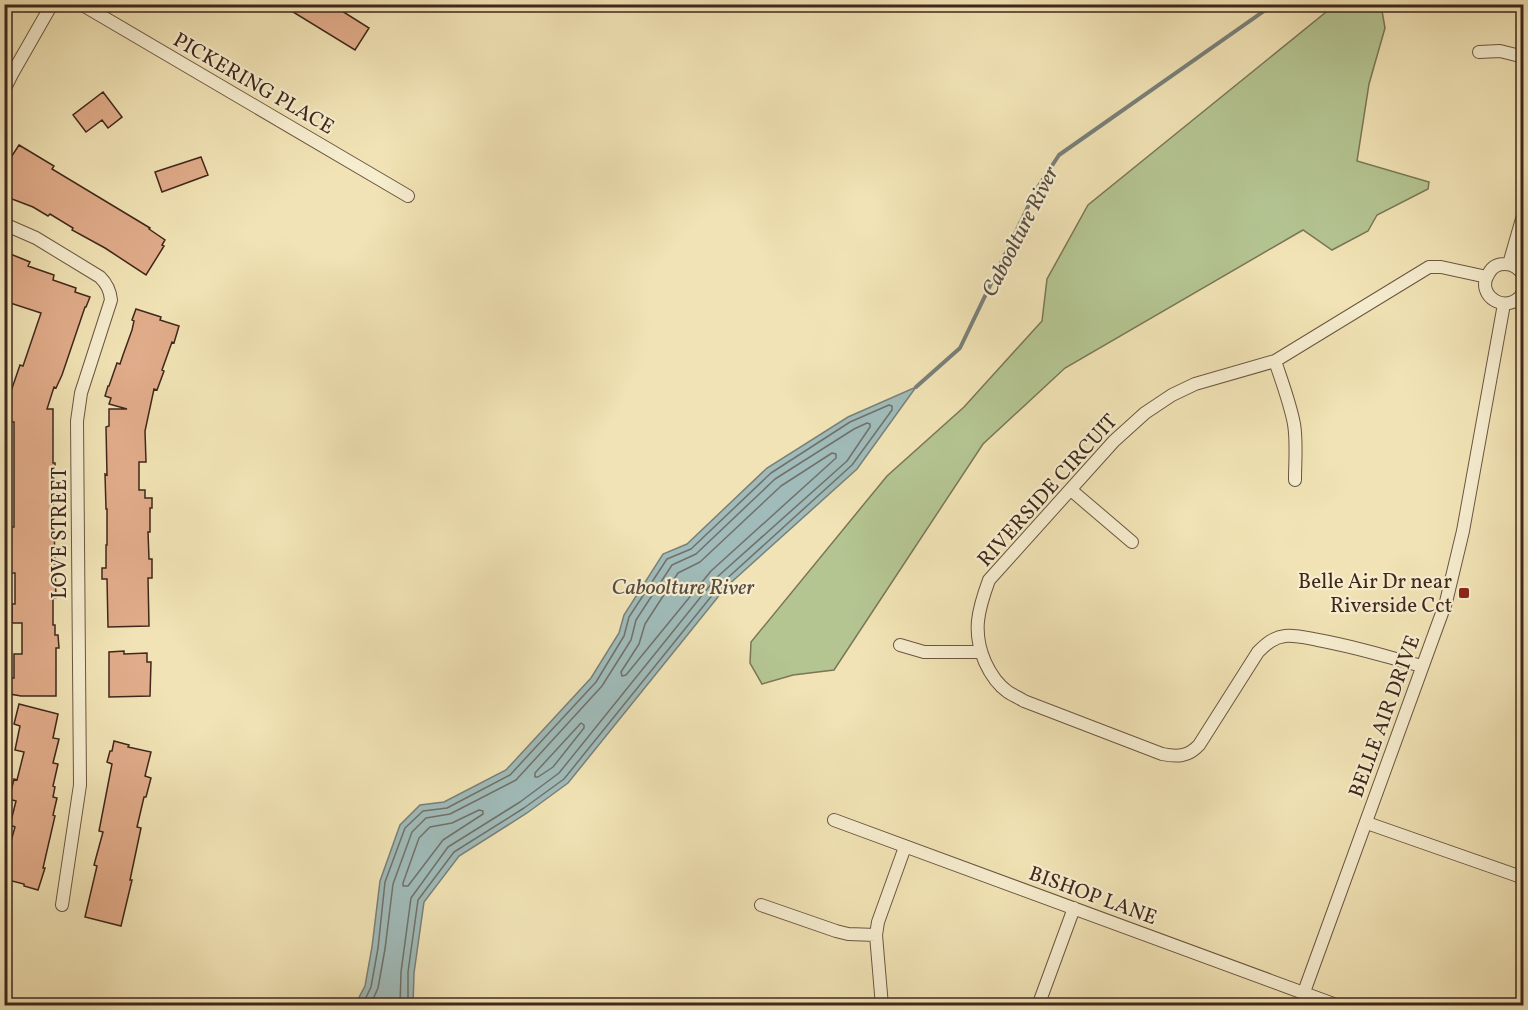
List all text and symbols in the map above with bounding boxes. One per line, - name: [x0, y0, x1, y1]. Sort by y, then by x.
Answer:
- street label: PICKERING PLACE: [167, 26, 339, 142]
- water label: Caboolture River: [975, 161, 1068, 303]
- street label: RIVERSIDE CIRCUIT: [971, 408, 1125, 574]
- street label: LOVE STREET: [46, 467, 75, 599]
- place label: Belle Air Dr near Riverside Cct: [1298, 568, 1452, 621]
- water label: Caboolture River: [611, 573, 755, 604]
- marker: Belle Air Dr near Riverside Cct: [1457, 586, 1471, 600]
- street label: BELLE AIR DRIVE: [1343, 631, 1428, 802]
- street label: BISHOP LANE: [1024, 860, 1161, 933]

